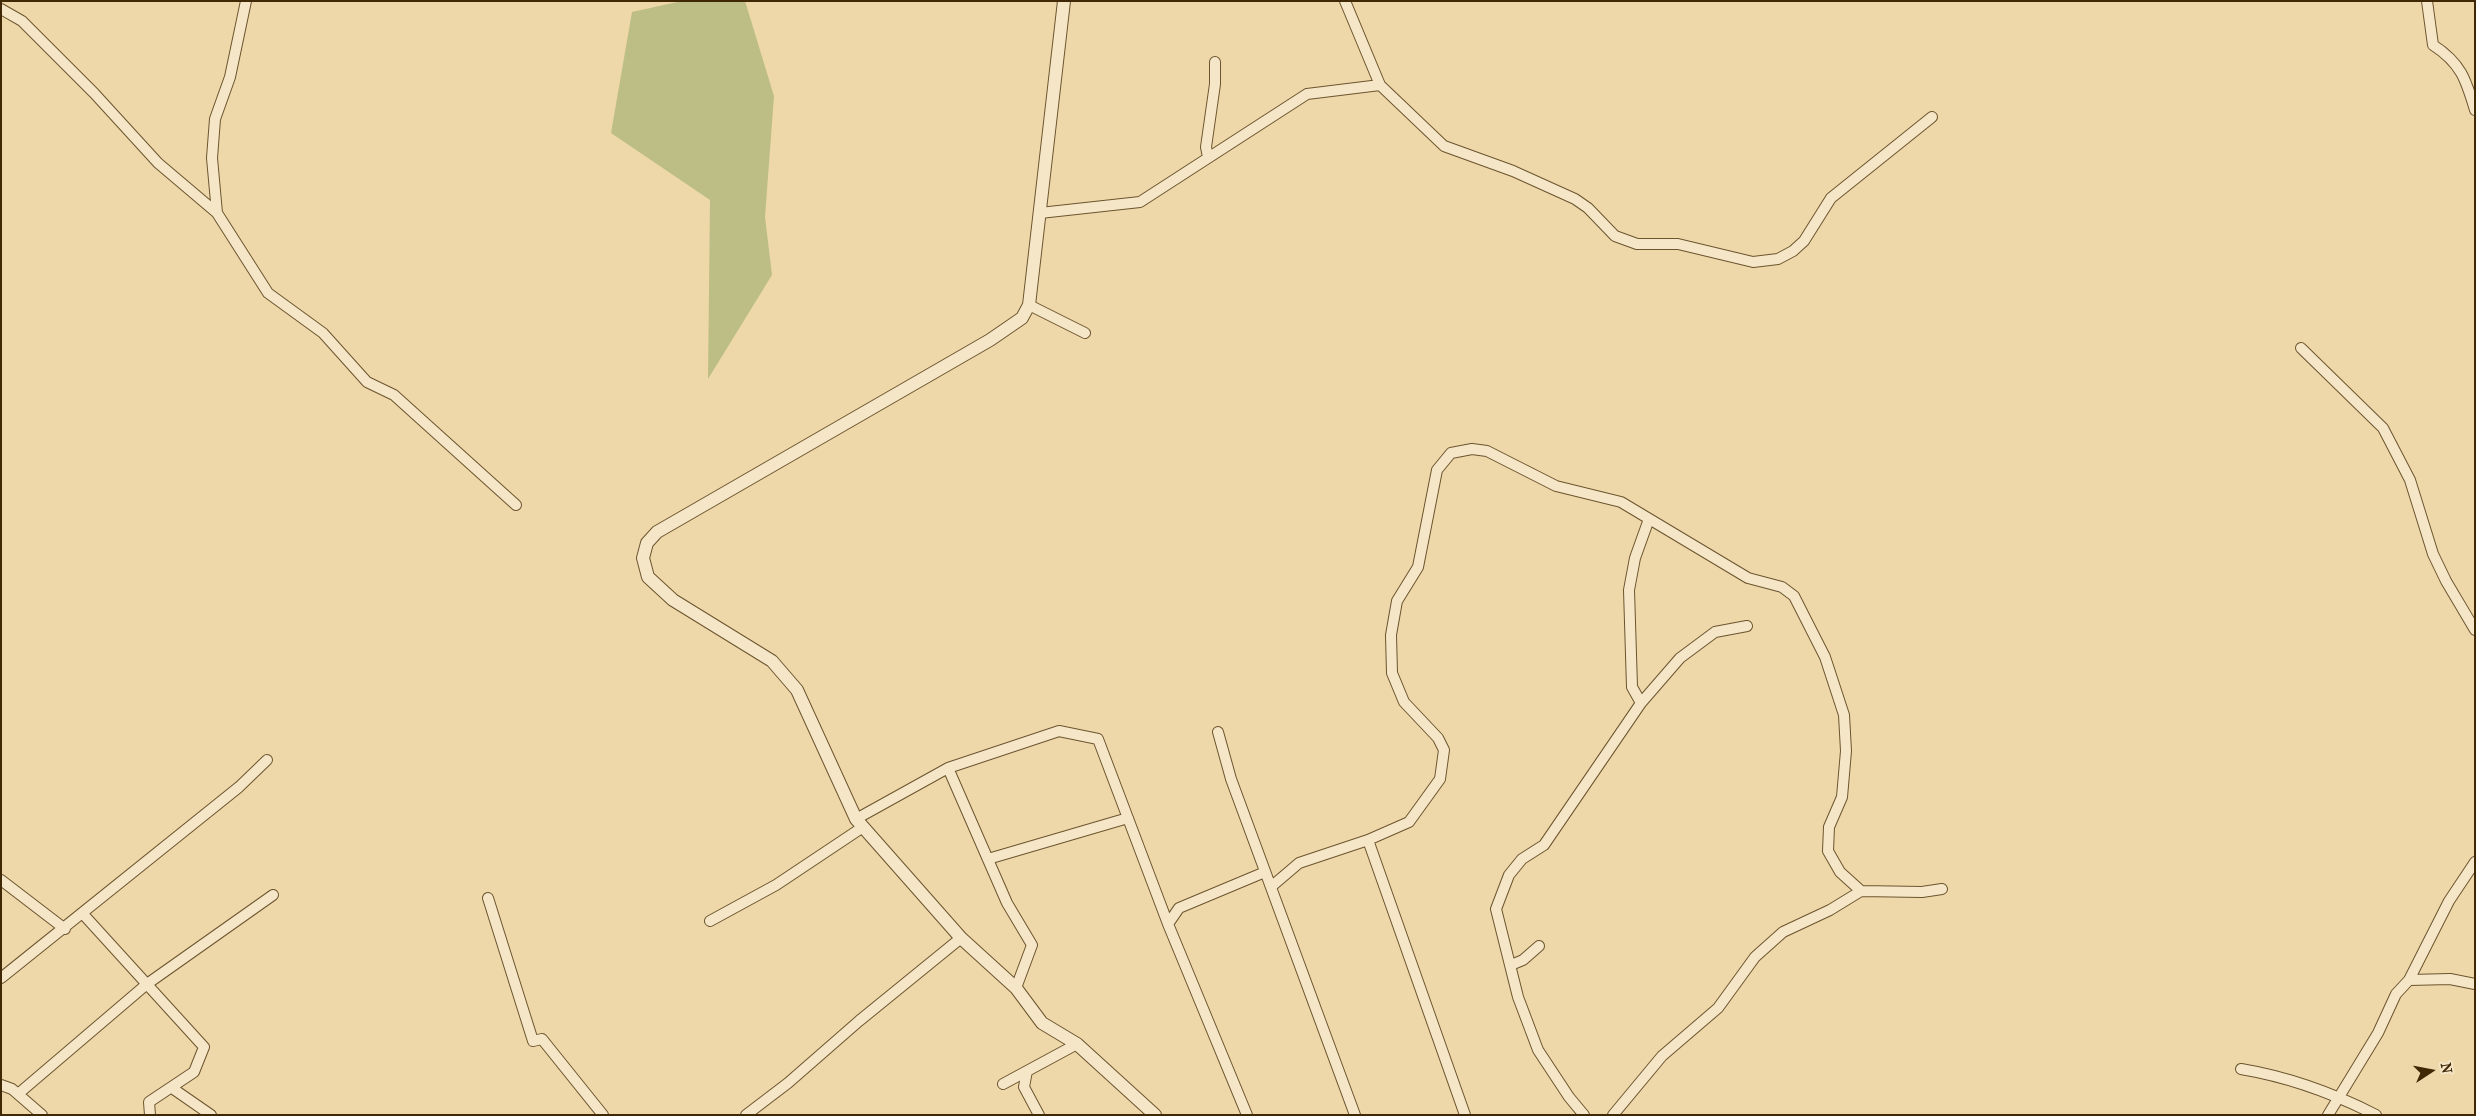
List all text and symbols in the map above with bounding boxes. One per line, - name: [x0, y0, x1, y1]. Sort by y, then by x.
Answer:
- north arrow: [2406, 1046, 2456, 1096]
- text: N: [2437, 1061, 2456, 1075]

